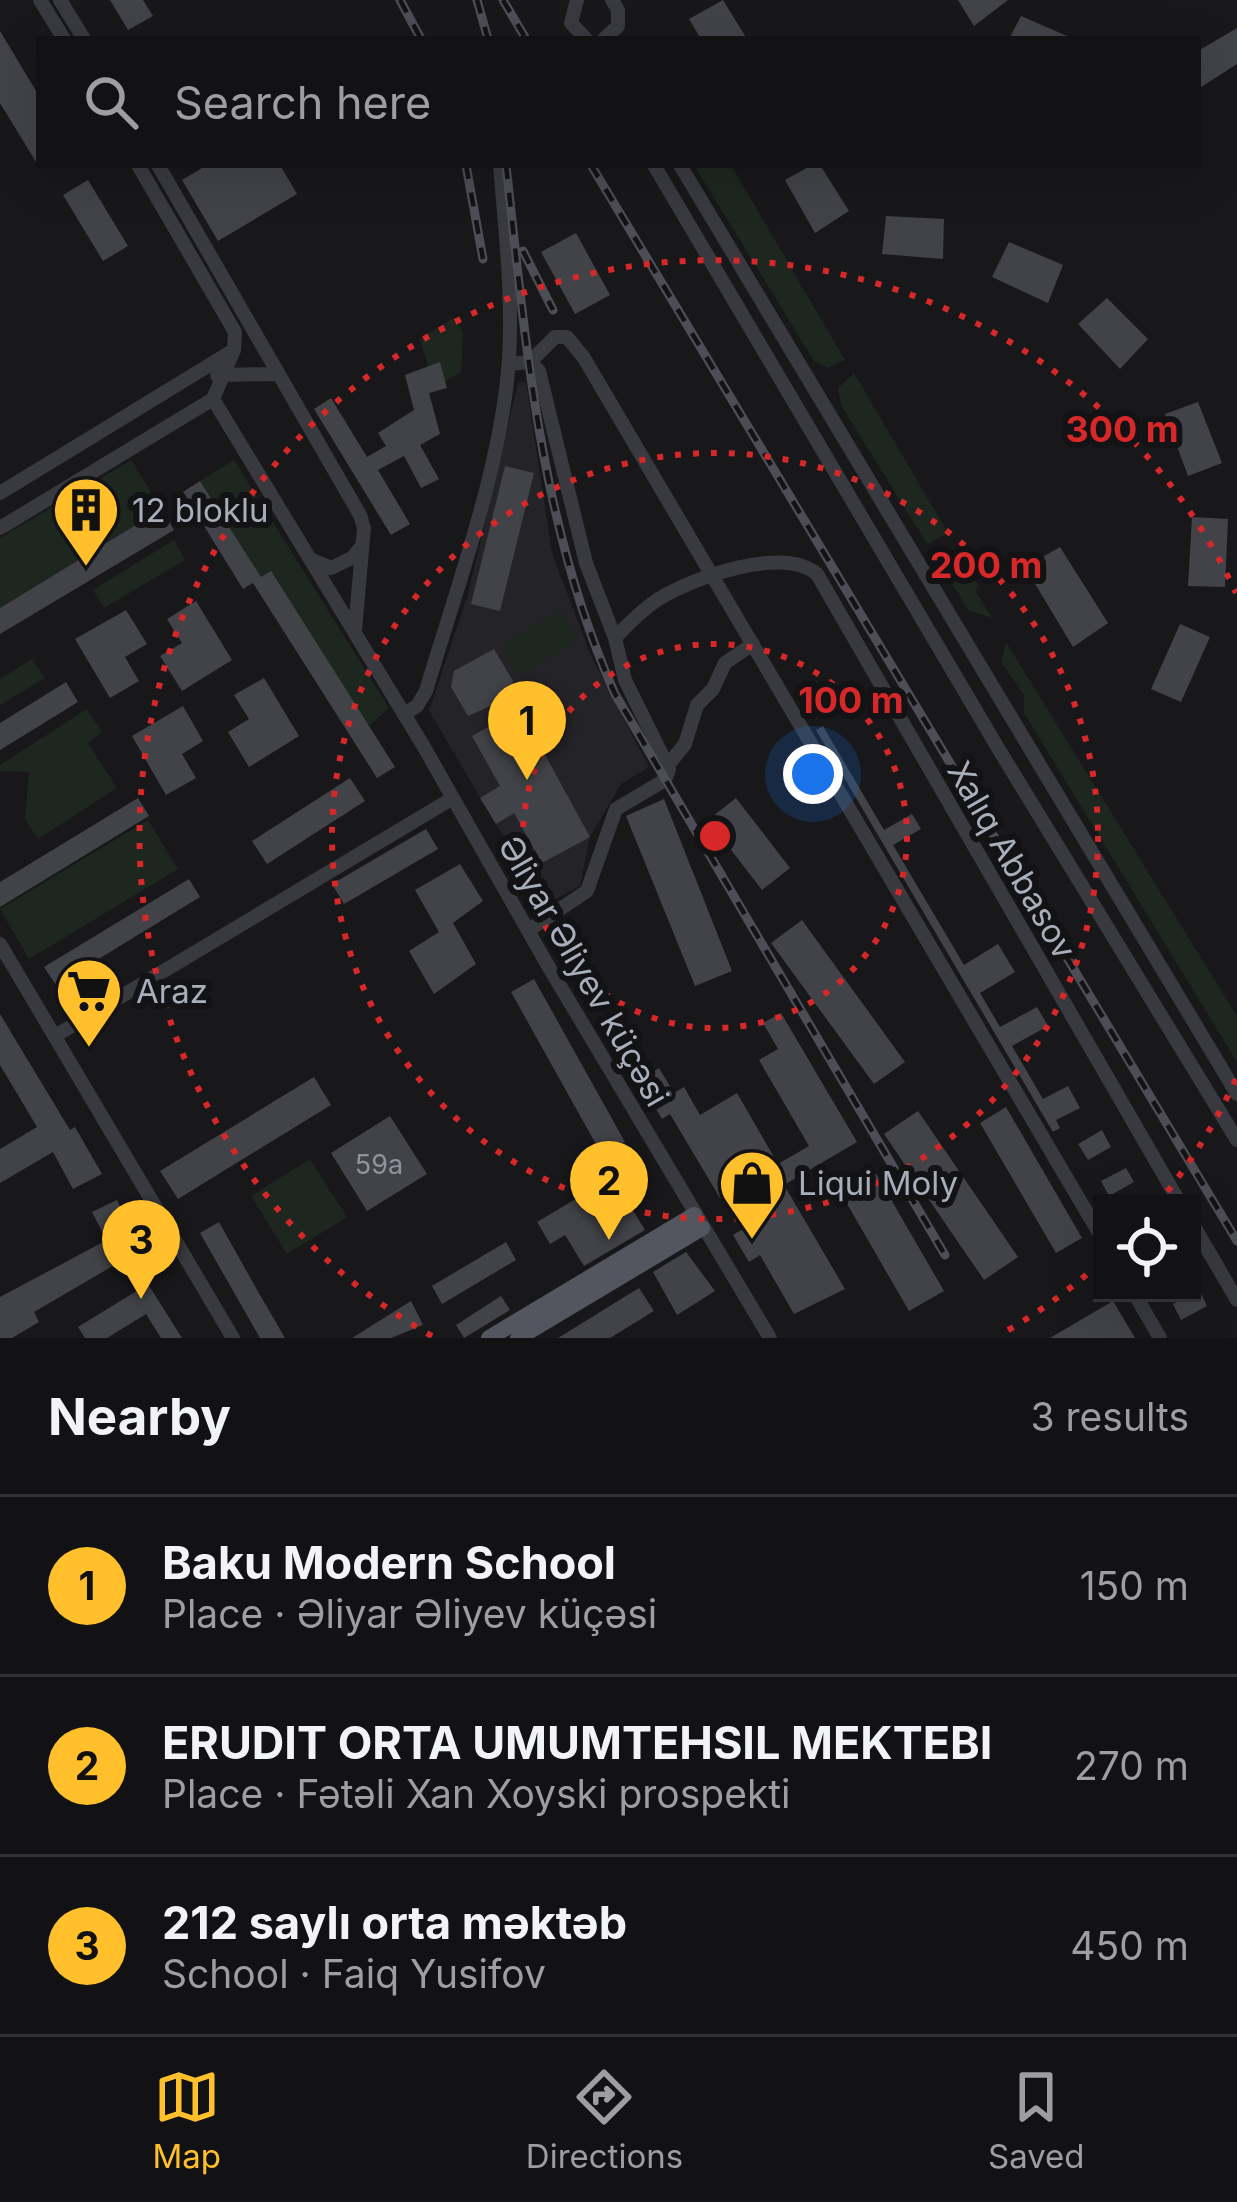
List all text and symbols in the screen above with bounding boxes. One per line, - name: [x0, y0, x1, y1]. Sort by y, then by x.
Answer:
- search box: [36, 36, 1201, 168]
- icon: search: [78, 69, 144, 135]
- text: Search here: [174, 75, 431, 130]
- text: 300 m: [1065, 407, 1179, 451]
- building icon: 12 bloklu: [51, 475, 121, 569]
- place label: 12 bloklu: [132, 490, 268, 530]
- text: 200 m: [930, 543, 1042, 587]
- text: 100 m: [798, 678, 904, 722]
- pin: 1: [488, 681, 566, 780]
- your location: [783, 744, 843, 804]
- street label: Xalıq Abbasov: [939, 754, 1085, 966]
- centre of rings: [694, 815, 736, 857]
- street label: Əliyar Əliyev küçəsi: [490, 829, 678, 1113]
- supermarket icon: Araz: [54, 956, 124, 1050]
- place label: Araz: [136, 971, 208, 1011]
- pin: 2: [570, 1141, 648, 1240]
- house number: 59a: [355, 1148, 403, 1181]
- shop icon: Liqui Moly: [717, 1148, 787, 1242]
- place label: Liqui Moly: [798, 1163, 958, 1203]
- map controls: [1093, 1194, 1201, 1302]
- button: locate: [1093, 1194, 1201, 1302]
- pin: 3: [102, 1200, 180, 1299]
- text: Nearby: [48, 1386, 231, 1447]
- text: 3 results: [1031, 1393, 1189, 1440]
- text: Baku Modern School: [162, 1535, 616, 1590]
- text: 1: [79, 1562, 95, 1609]
- text: 150 m: [1080, 1562, 1189, 1609]
- text: Place · Əliyar Əliyev küçəsi: [162, 1590, 657, 1637]
- text: ERUDIT ORTA UMUMTEHSIL MEKTEBI: [162, 1715, 992, 1770]
- text: 2: [75, 1742, 99, 1789]
- text: 270 m: [1074, 1742, 1189, 1789]
- text: Place · Fətəli Xan Xoyski prospekti: [162, 1770, 791, 1817]
- text: 212 saylı orta məktəb: [162, 1895, 627, 1950]
- text: 3: [74, 1922, 100, 1969]
- text: 450 m: [1070, 1922, 1189, 1969]
- text: School · Faiq Yusifov: [162, 1950, 546, 1997]
- tab: Map: [152, 2064, 221, 2176]
- tab: Directions: [526, 2064, 683, 2176]
- tab: Saved: [988, 2064, 1085, 2176]

